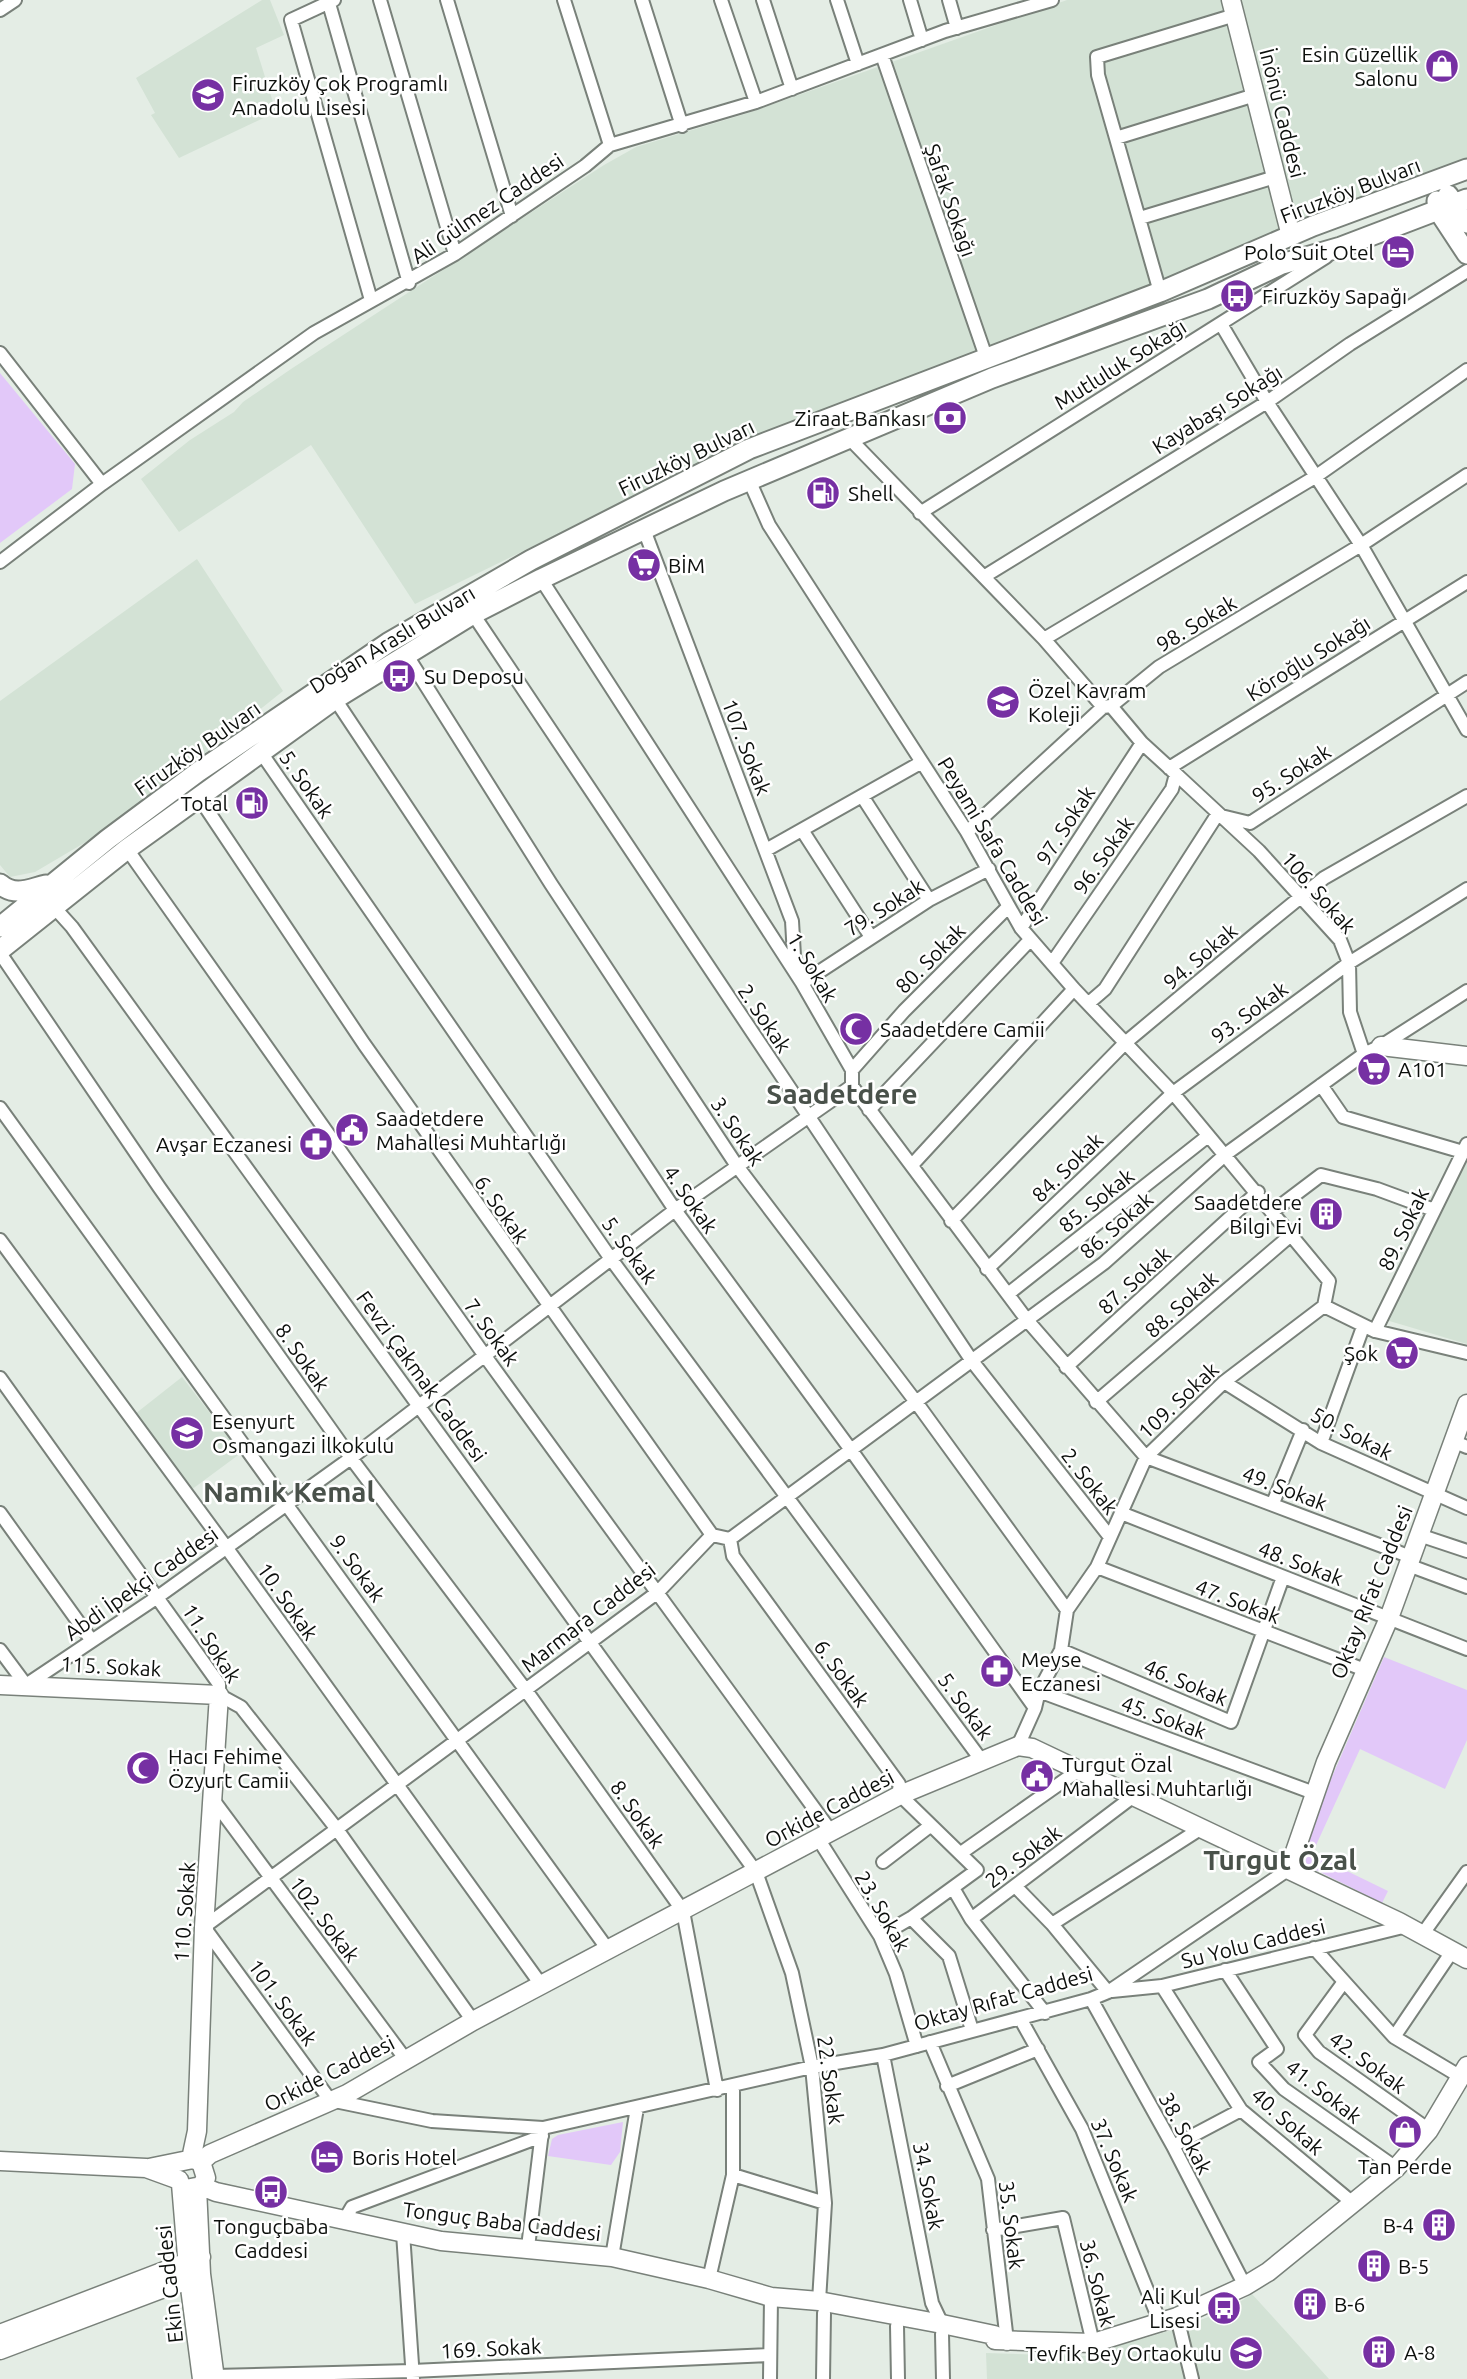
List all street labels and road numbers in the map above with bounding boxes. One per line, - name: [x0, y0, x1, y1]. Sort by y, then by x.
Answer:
- street label: İnönü Caddesi: [1255, 46, 1311, 180]
- street label: Şafak Sokağı: [920, 140, 982, 260]
- street label: Ali Gülmez Caddesi: [406, 148, 568, 268]
- street label: Firuzköy Bulvarı: [1277, 152, 1423, 228]
- street label: Mutluluk Sokağı: [1050, 314, 1190, 414]
- street label: Kayabaşı Sokağı: [1148, 360, 1286, 458]
- street label: Firuzköy Bulvarı: [614, 414, 758, 500]
- street label: Doğan Araslı Bulvarı: [305, 580, 479, 698]
- street label: 98. Sokak: [1152, 590, 1241, 656]
- street label: Köroğlu Sokağı: [1242, 610, 1374, 706]
- street label: Firuzköy Bulvarı: [129, 696, 265, 800]
- street label: 107. Sokak: [718, 696, 776, 799]
- street label: 95. Sokak: [1247, 739, 1335, 807]
- street label: 5. Sokak: [275, 746, 339, 823]
- street label: Peyami Safa Caddesi: [933, 752, 1053, 930]
- street label: 97. Sokak: [1031, 781, 1099, 869]
- street label: 96. Sokak: [1068, 811, 1139, 898]
- street label: 106. Sokak: [1277, 846, 1361, 938]
- street label: 79. Sokak: [840, 873, 928, 941]
- street label: 80. Sokak: [890, 918, 970, 998]
- street label: 94. Sokak: [1158, 918, 1242, 994]
- street label: 1. Sokak: [783, 928, 843, 1007]
- street label: 93. Sokak: [1206, 976, 1292, 1048]
- street label: 2. Sokak: [733, 979, 797, 1057]
- street label: 3. Sokak: [706, 1092, 770, 1170]
- street label: 84. Sokak: [1027, 1127, 1108, 1207]
- street label: 4. Sokak: [659, 1161, 723, 1238]
- street label: 85. Sokak: [1054, 1163, 1139, 1237]
- street label: 6. Sokak: [470, 1171, 534, 1248]
- street label: 89. Sokak: [1373, 1183, 1433, 1274]
- street label: 86. Sokak: [1075, 1187, 1158, 1263]
- street label: 5. Sokak: [598, 1212, 663, 1289]
- street label: 87. Sokak: [1093, 1241, 1175, 1319]
- street label: 88. Sokak: [1140, 1266, 1223, 1342]
- street label: Fevzi Çakmak Caddesi: [352, 1286, 492, 1466]
- street label: 7. Sokak: [460, 1294, 525, 1371]
- street label: 8. Sokak: [271, 1319, 335, 1396]
- street label: 109. Sokak: [1133, 1357, 1223, 1443]
- street label: 50. Sokak: [1307, 1402, 1397, 1465]
- street label: 2. Sokak: [1057, 1443, 1123, 1519]
- street label: 49. Sokak: [1239, 1461, 1331, 1515]
- street label: Oktay Rıfat Caddesi: [1325, 1502, 1417, 1682]
- street label: Abdi İpekçi Caddesi: [60, 1521, 222, 1645]
- street label: 9. Sokak: [326, 1530, 391, 1607]
- street label: 48. Sokak: [1255, 1536, 1347, 1590]
- street label: Marmara Caddesi: [516, 1557, 660, 1677]
- street label: 10. Sokak: [253, 1558, 324, 1645]
- street label: 47. Sokak: [1192, 1574, 1284, 1628]
- street label: 11. Sokak: [178, 1599, 246, 1687]
- street label: 6. Sokak: [810, 1635, 875, 1712]
- street label: 115. Sokak: [60, 1651, 162, 1681]
- street label: 46. Sokak: [1140, 1654, 1232, 1711]
- street label: 5. Sokak: [934, 1668, 999, 1745]
- street label: 45. Sokak: [1118, 1691, 1210, 1744]
- street label: Orkide Caddesi: [760, 1764, 898, 1852]
- street label: 8. Sokak: [606, 1776, 670, 1853]
- street label: 29. Sokak: [980, 1819, 1066, 1892]
- street label: 110. Sokak: [169, 1861, 200, 1963]
- street label: 23. Sokak: [850, 1866, 916, 1956]
- street label: 102. Sokak: [285, 1872, 365, 1967]
- street label: Su Yolu Caddesi: [1178, 1913, 1328, 1973]
- street label: 101. Sokak: [244, 1954, 323, 2050]
- street label: Oktay Rıfat Caddesi: [911, 1961, 1095, 2035]
- street label: 42. Sokak: [1325, 2026, 1411, 2098]
- street label: Orkide Caddesi: [260, 2030, 398, 2116]
- street label: 22. Sokak: [813, 2034, 849, 2126]
- street label: 41. Sokak: [1282, 2054, 1367, 2128]
- street label: 40. Sokak: [1247, 2082, 1329, 2160]
- street label: 38. Sokak: [1155, 2088, 1218, 2178]
- street label: 37. Sokak: [1087, 2114, 1144, 2206]
- street label: 34. Sokak: [909, 2140, 949, 2232]
- street label: 35. Sokak: [995, 2179, 1029, 2271]
- street label: Tonguç Baba Caddesi: [401, 2197, 603, 2245]
- street label: Ekin Caddesi: [151, 2224, 187, 2344]
- street label: 36. Sokak: [1076, 2237, 1120, 2329]
- street label: 169. Sokak: [440, 2333, 542, 2363]

